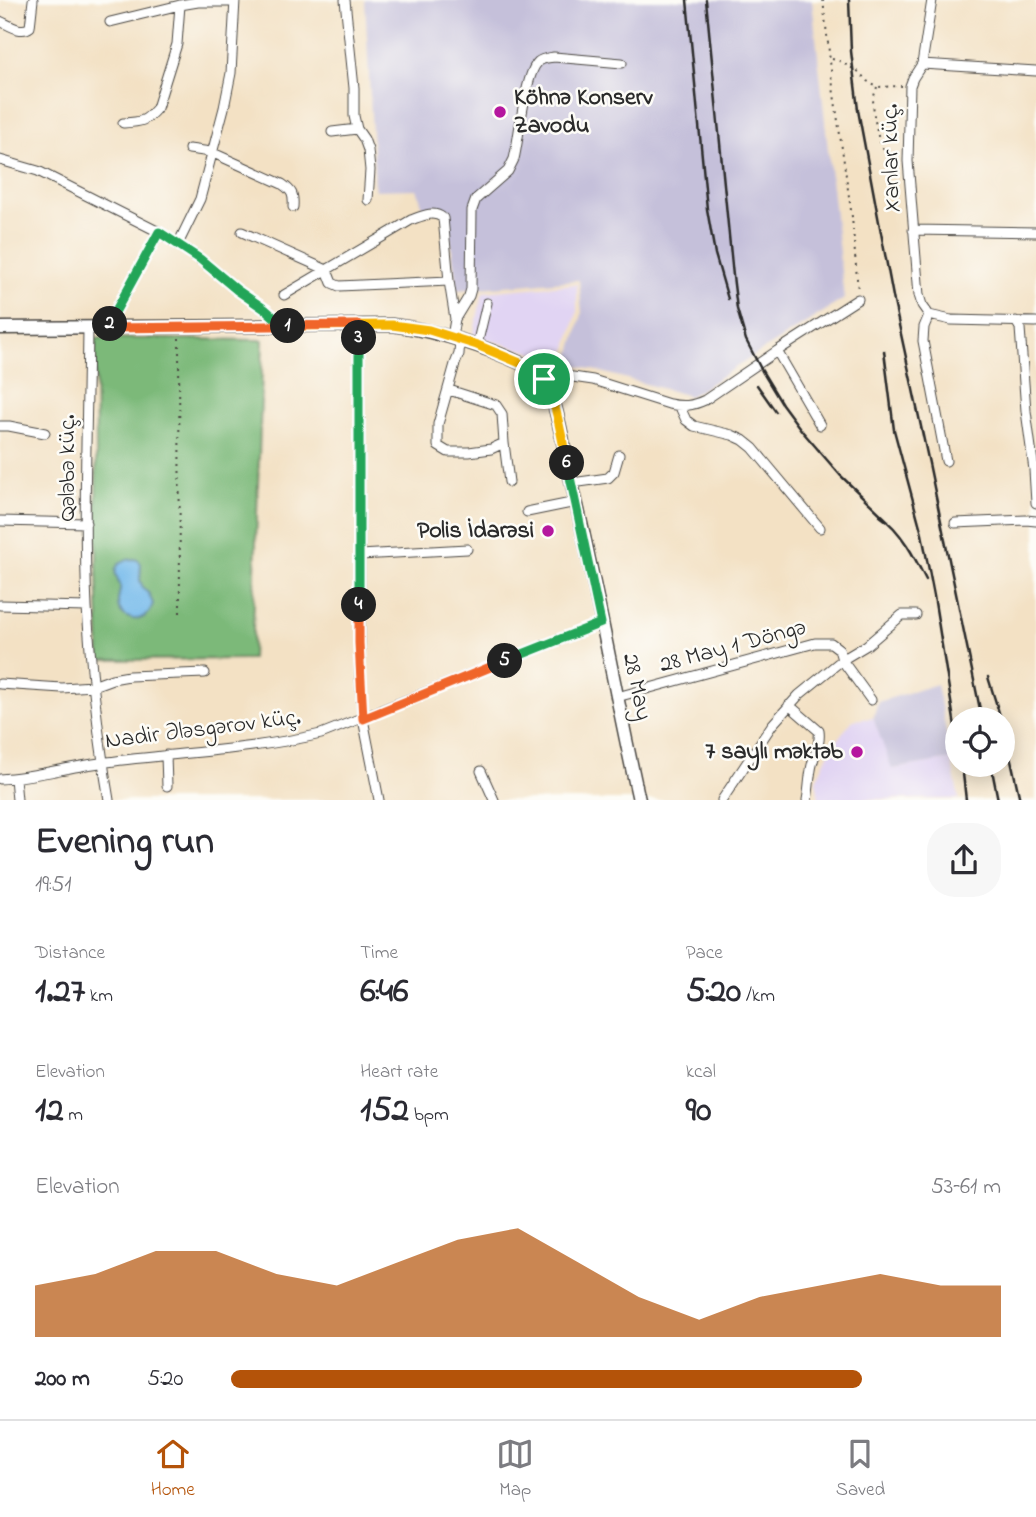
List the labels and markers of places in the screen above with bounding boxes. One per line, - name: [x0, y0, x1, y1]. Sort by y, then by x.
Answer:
- place label: Köhnə Konserv Zavodu: [514, 81, 653, 144]
- marker: Köhnə Konserv Zavodu: [492, 104, 508, 120]
- pin: 2: [92, 306, 128, 342]
- pin: 1: [270, 308, 306, 344]
- pin: 3: [342, 320, 376, 356]
- pin: [514, 349, 574, 409]
- pin: 6: [550, 446, 584, 480]
- place label: Polis İdarəsi: [417, 514, 534, 549]
- marker: Polis İdarəsi: [540, 523, 556, 539]
- pin: 4: [342, 588, 376, 622]
- pin: 5: [488, 644, 522, 678]
- place label: 7 saylı məktəb: [705, 735, 843, 771]
- marker: 7 saylı məktəb: [849, 744, 865, 760]

